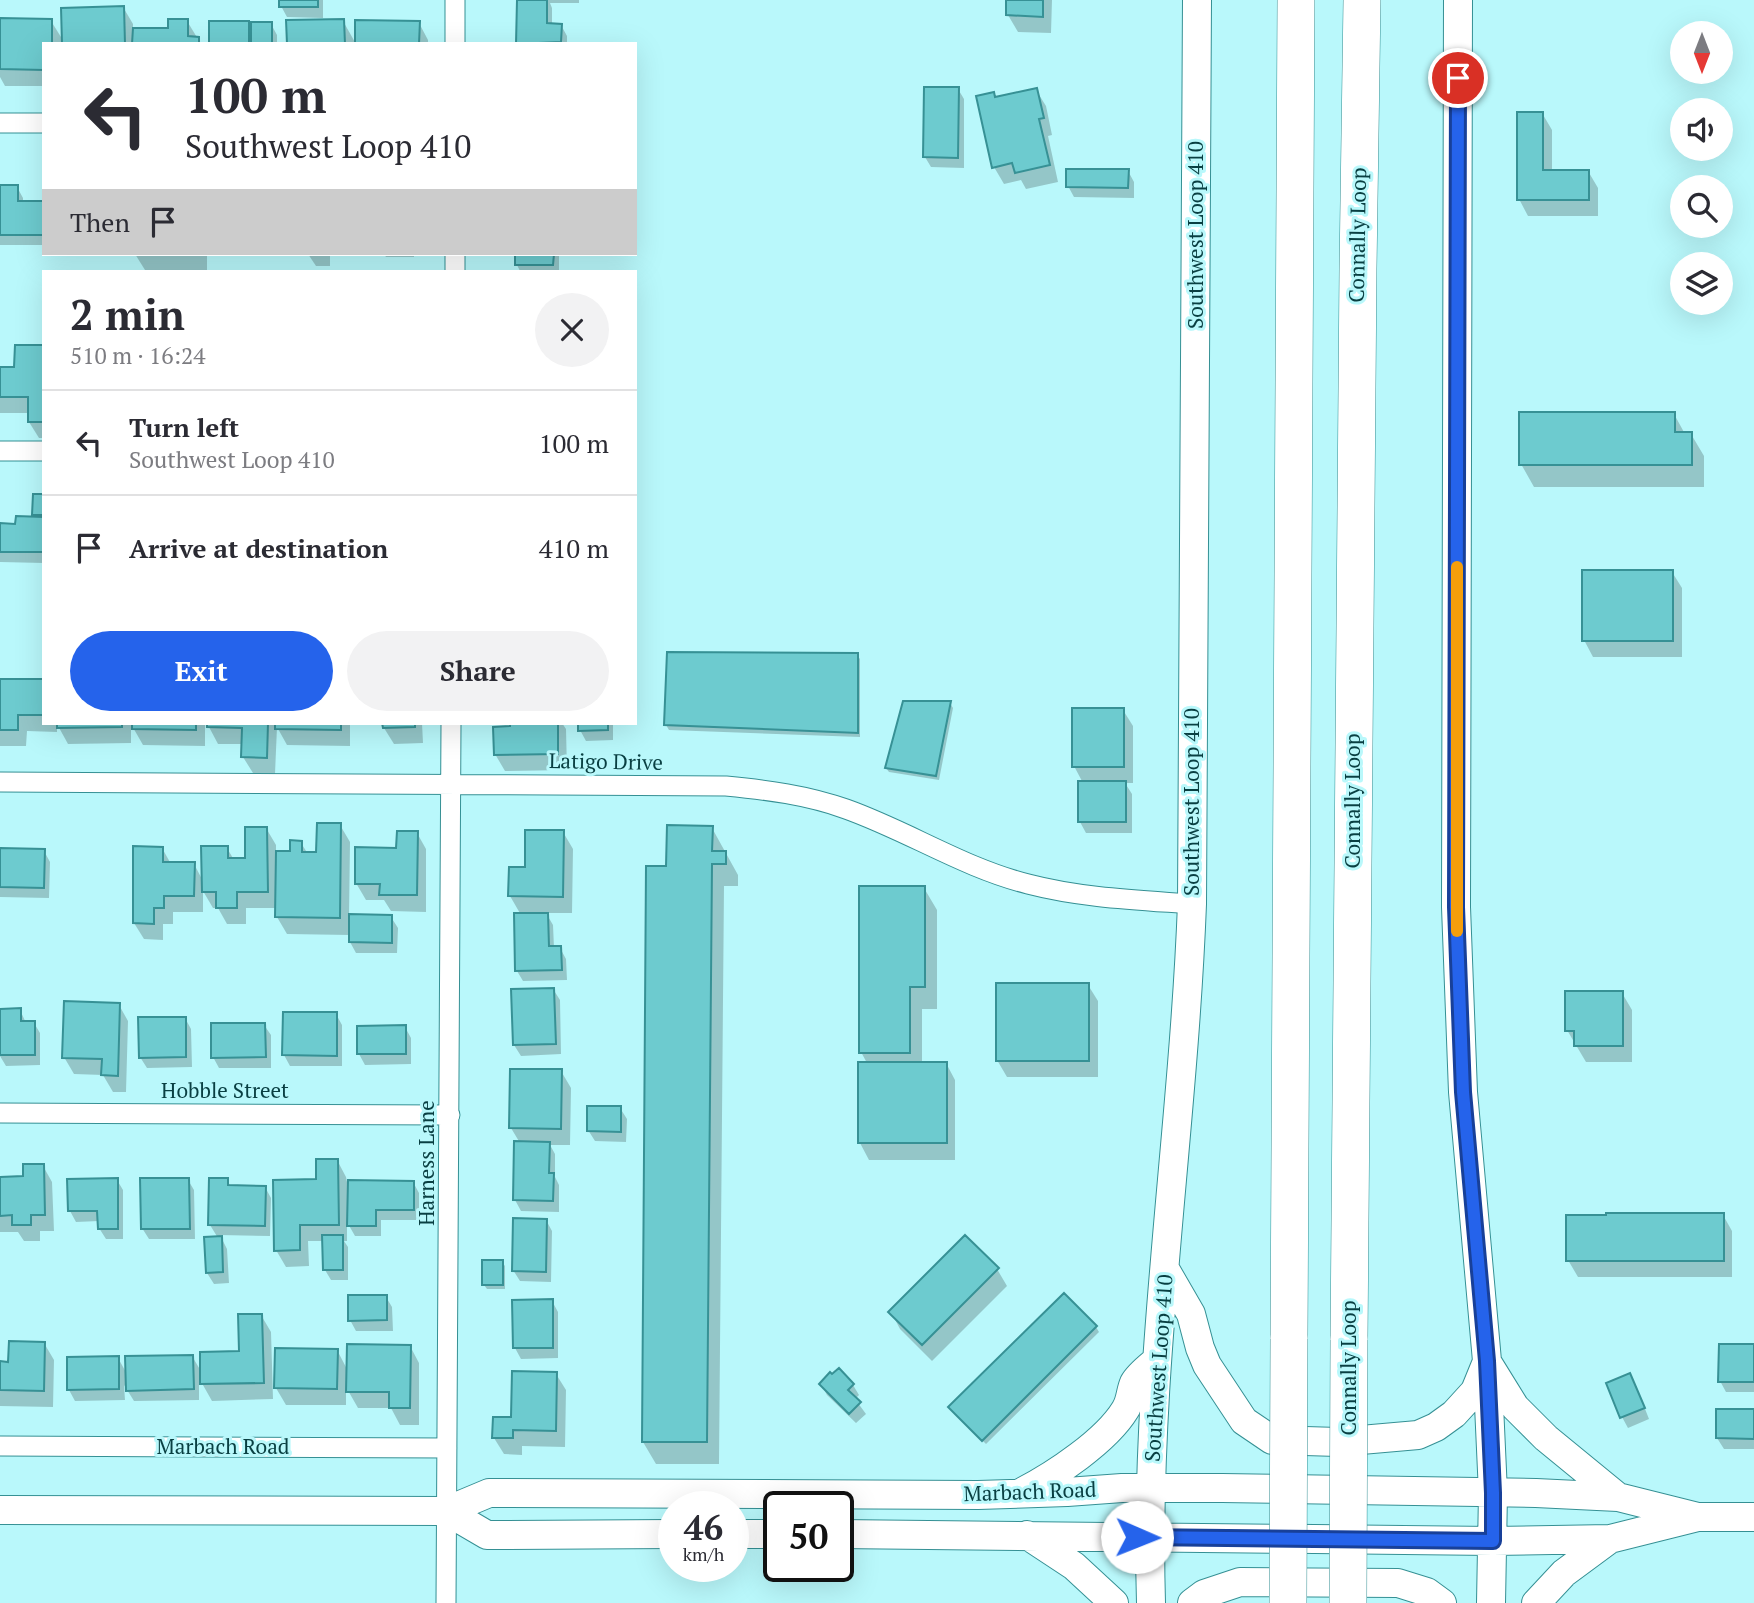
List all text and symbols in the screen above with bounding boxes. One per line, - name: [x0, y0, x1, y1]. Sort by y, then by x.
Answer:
- north arrow: [1670, 21, 1732, 84]
- map controls: [1670, 21, 1733, 315]
- pin: [1428, 48, 1488, 108]
- icon: arrive: [1439, 59, 1477, 97]
- text: 100 m: [185, 62, 327, 127]
- icon: left: [70, 70, 161, 161]
- button: sound: [1670, 98, 1733, 161]
- text: Southwest Loop 410: [185, 125, 471, 167]
- street label: Southwest Loop 410: [1181, 141, 1209, 329]
- street label: Connally Loop: [1342, 167, 1372, 303]
- button: search: [1670, 175, 1733, 238]
- icon: arrive: [144, 203, 182, 241]
- text: Then: [70, 205, 130, 239]
- button: layers: [1670, 252, 1733, 315]
- text: 2 min: [70, 286, 185, 342]
- button: close: [535, 293, 609, 367]
- text: 510 m · 16:24: [70, 340, 205, 371]
- text: Turn left: [129, 410, 239, 444]
- icon: left: [70, 424, 108, 462]
- text: 100 m: [539, 426, 609, 460]
- text: Southwest Loop 410: [129, 444, 335, 475]
- icon: arrive: [70, 529, 108, 567]
- text: Arrive at destination: [129, 531, 388, 565]
- text: 410 m: [539, 531, 609, 565]
- button: Exit: [70, 631, 333, 711]
- button: Share: [347, 631, 609, 711]
- street label: Southwest Loop 410: [1177, 708, 1205, 896]
- street label: Connally Loop: [1338, 733, 1366, 869]
- street label: Latigo Drive: [549, 746, 663, 776]
- street label: Hobble Street: [161, 1076, 289, 1104]
- street label: Harness Lane: [412, 1100, 440, 1226]
- street label: Southwest Loop 410: [1137, 1273, 1179, 1463]
- street label: Connally Loop: [1334, 1300, 1362, 1436]
- street label: Marbach Road: [157, 1432, 290, 1460]
- street label: Marbach Road: [963, 1475, 1097, 1507]
- speed limit sign: 50: [763, 1491, 854, 1582]
- position arrow: [1100, 1500, 1174, 1574]
- text: 46: [684, 1504, 723, 1550]
- text: km/h: [683, 1542, 724, 1566]

